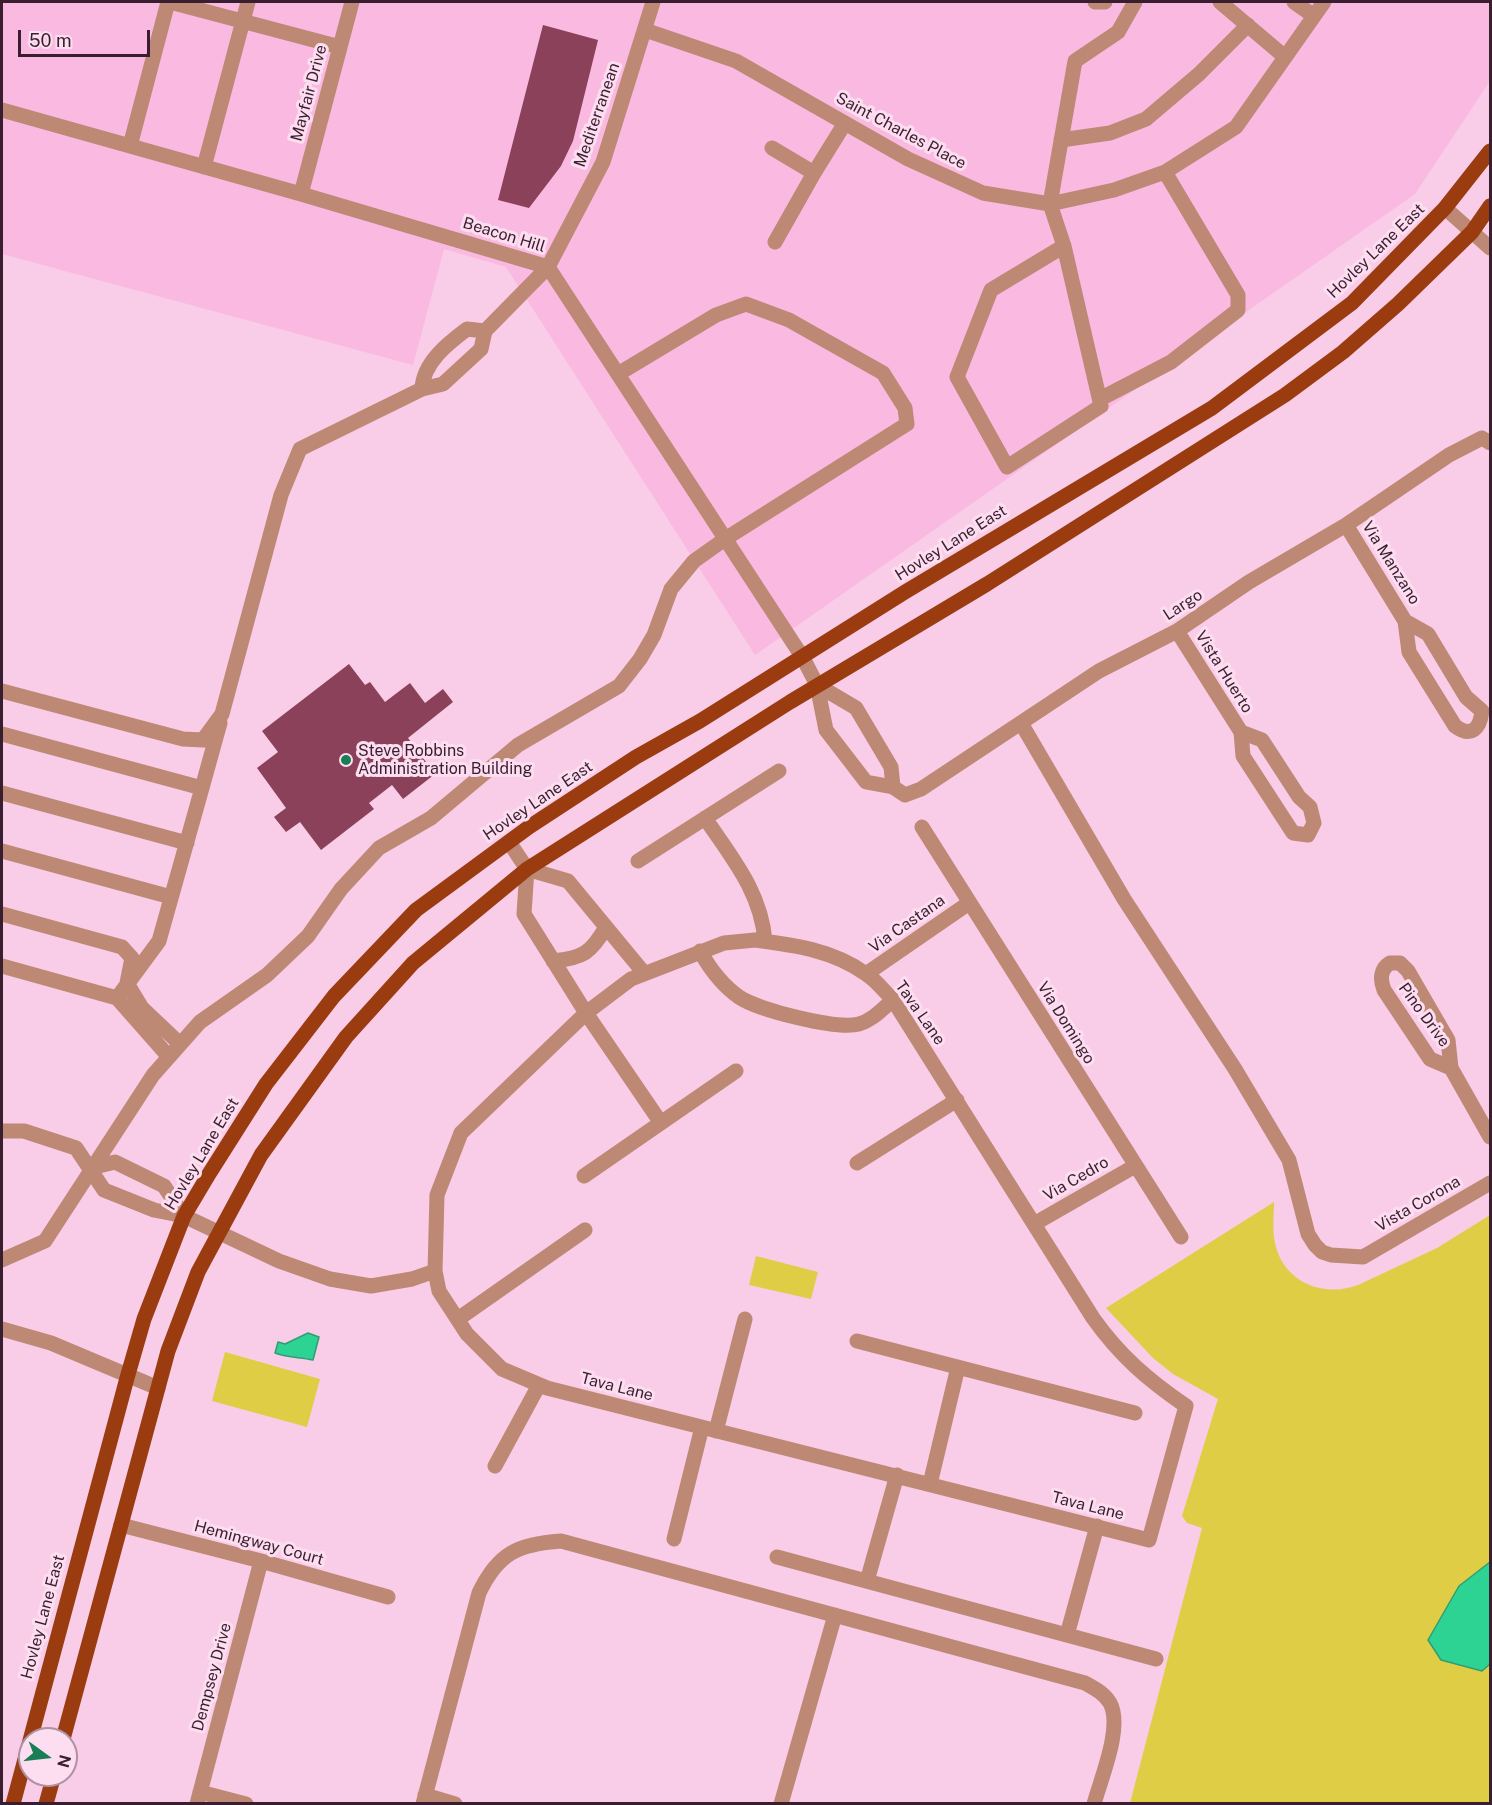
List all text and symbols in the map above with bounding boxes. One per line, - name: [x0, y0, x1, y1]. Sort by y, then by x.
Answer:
- scale bar: [21, 18, 153, 56]
- text: 50 m: [29, 30, 72, 51]
- street label: Mayfair Drive: [287, 43, 331, 143]
- street label: Mediterranean: [570, 60, 624, 170]
- street label: Saint Charles Place: [833, 89, 969, 173]
- street label: Hovley Lane East: [1323, 200, 1429, 302]
- street label: Beacon Hill: [460, 213, 548, 257]
- street label: Hovley Lane East: [892, 501, 1010, 585]
- street label: Via Manzano: [1358, 518, 1424, 608]
- street label: Largo: [1160, 585, 1206, 625]
- street label: Vista Huerto: [1191, 627, 1257, 717]
- place label: Steve Robbins Administration Building: [358, 741, 532, 779]
- marker: Steve Robbins Administration Building: [339, 753, 353, 767]
- street label: Hovley Lane East: [480, 757, 596, 845]
- street label: Via Castana: [865, 891, 949, 957]
- street label: Tava Lane: [891, 977, 949, 1049]
- street label: Via Domingo: [1033, 978, 1099, 1068]
- street label: Pino Drive: [1394, 979, 1454, 1051]
- street label: Hovley Lane East: [161, 1094, 243, 1214]
- street label: Via Cedro: [1040, 1153, 1112, 1205]
- street label: Vista Corona: [1372, 1172, 1464, 1236]
- street label: Tava Lane: [579, 1369, 655, 1405]
- street label: Tava Lane: [1050, 1488, 1126, 1524]
- street label: Hemingway Court: [192, 1516, 326, 1570]
- street label: Hovley Lane East: [17, 1553, 69, 1681]
- street label: Dempsey Drive: [188, 1621, 236, 1733]
- north arrow: [18, 1727, 78, 1787]
- text: N: [53, 1753, 75, 1770]

